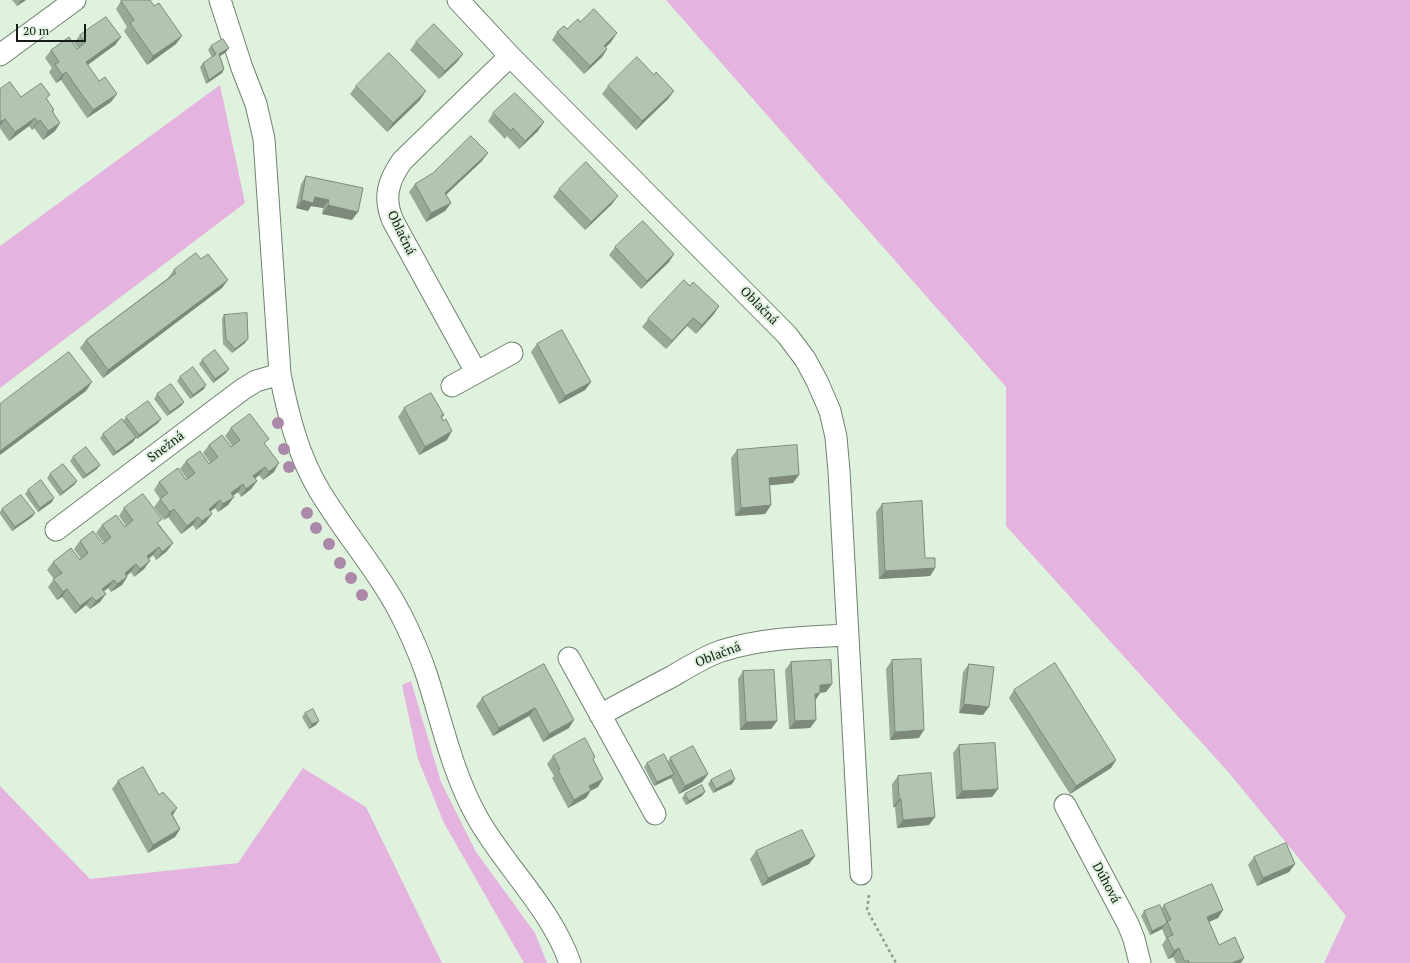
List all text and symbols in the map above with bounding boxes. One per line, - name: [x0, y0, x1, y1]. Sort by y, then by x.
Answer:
- scale bar: [18, 16, 88, 42]
- text: 20 m: [23, 23, 49, 38]
- street label: Oblačná: [384, 208, 418, 258]
- street label: Oblačná: [737, 284, 781, 328]
- street label: Snežná: [145, 428, 187, 466]
- street label: Oblačná: [693, 639, 743, 671]
- street label: Dúhová: [1089, 860, 1123, 906]

